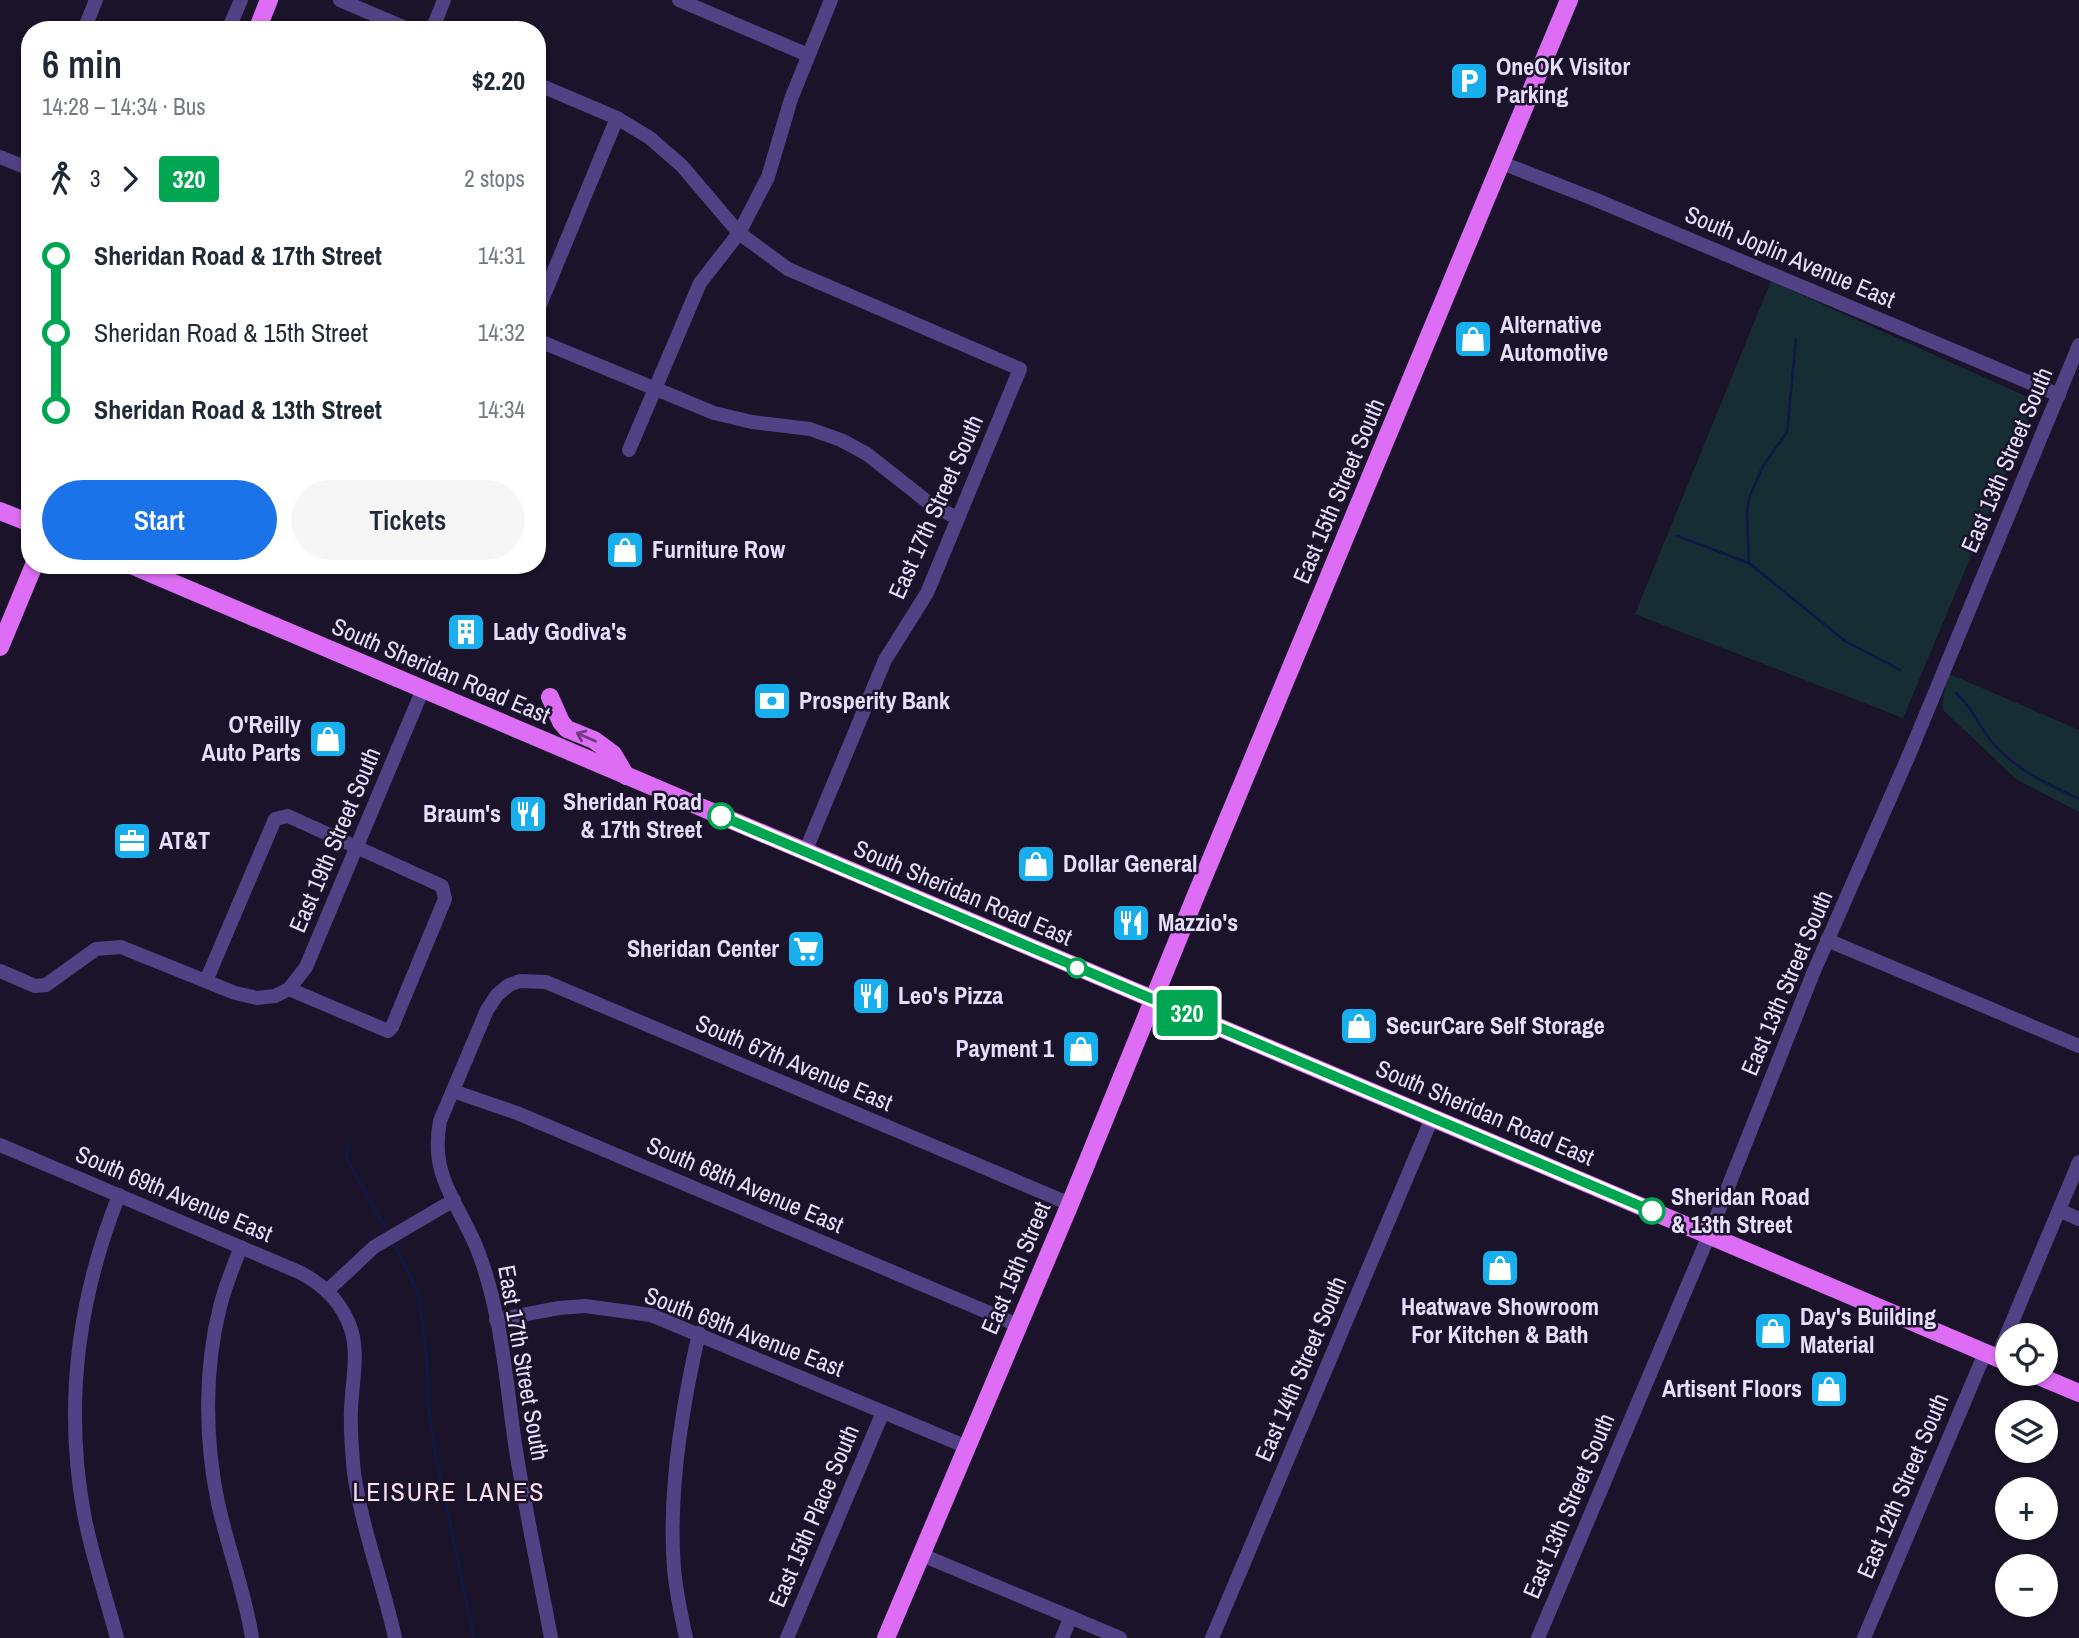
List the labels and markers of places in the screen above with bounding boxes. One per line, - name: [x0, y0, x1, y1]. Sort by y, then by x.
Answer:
- place label: OneOK Visitor Parking: [1496, 50, 1631, 110]
- parking icon: OneOK Visitor Parking: [1448, 60, 1490, 102]
- place label: Alternative Automotive: [1500, 308, 1608, 368]
- shop icon: Alternative Automotive: [1452, 318, 1494, 360]
- shop icon: Furniture Row: [604, 529, 646, 571]
- place label: Furniture Row: [652, 533, 786, 565]
- building icon: Lady Godiva's: [445, 611, 487, 653]
- place label: Lady Godiva's: [493, 615, 627, 647]
- bank icon: Prosperity Bank: [751, 680, 793, 722]
- place label: Prosperity Bank: [799, 684, 950, 716]
- place label: O'Reilly Auto Parts: [201, 708, 301, 768]
- shop icon: O'Reilly Auto Parts: [307, 718, 349, 760]
- place label: Sheridan Road & 17th Street: [563, 785, 702, 845]
- restaurant icon: Braum's: [507, 793, 549, 835]
- place label: Braum's: [423, 797, 501, 829]
- marker: Sheridan Road & 17th Street: [708, 803, 734, 829]
- office icon: AT&T: [111, 820, 153, 862]
- place label: AT&T: [159, 824, 210, 856]
- shop icon: Dollar General: [1015, 843, 1057, 885]
- place label: Dollar General: [1063, 847, 1198, 879]
- restaurant icon: Mazzio's: [1110, 902, 1152, 944]
- place label: Mazzio's: [1158, 906, 1238, 938]
- supermarket icon: Sheridan Center: [785, 928, 827, 970]
- place label: Sheridan Center: [627, 932, 779, 964]
- unlabelled marker: [1067, 958, 1087, 978]
- restaurant icon: Leo's Pizza: [850, 975, 892, 1017]
- place label: Leo's Pizza: [898, 979, 1003, 1011]
- shop icon: SecurCare Self Storage: [1338, 1005, 1380, 1047]
- place label: SecurCare Self Storage: [1386, 1009, 1605, 1041]
- shop icon: Payment 1: [1060, 1028, 1102, 1070]
- place label: Payment 1: [956, 1032, 1054, 1064]
- place label: Sheridan Road & 13th Street: [1671, 1180, 1810, 1240]
- marker: Sheridan Road & 13th Street: [1639, 1198, 1665, 1224]
- shop icon: Heatwave Showroom For Kitchen & Bath: [1479, 1247, 1521, 1289]
- place label: Heatwave Showroom For Kitchen & Bath: [1401, 1290, 1599, 1350]
- place label: Day's Building Material: [1800, 1300, 1936, 1360]
- shop icon: Day's Building Material: [1752, 1310, 1794, 1352]
- shop icon: Artisent Floors: [1808, 1368, 1850, 1410]
- place label: Artisent Floors: [1662, 1372, 1802, 1404]

